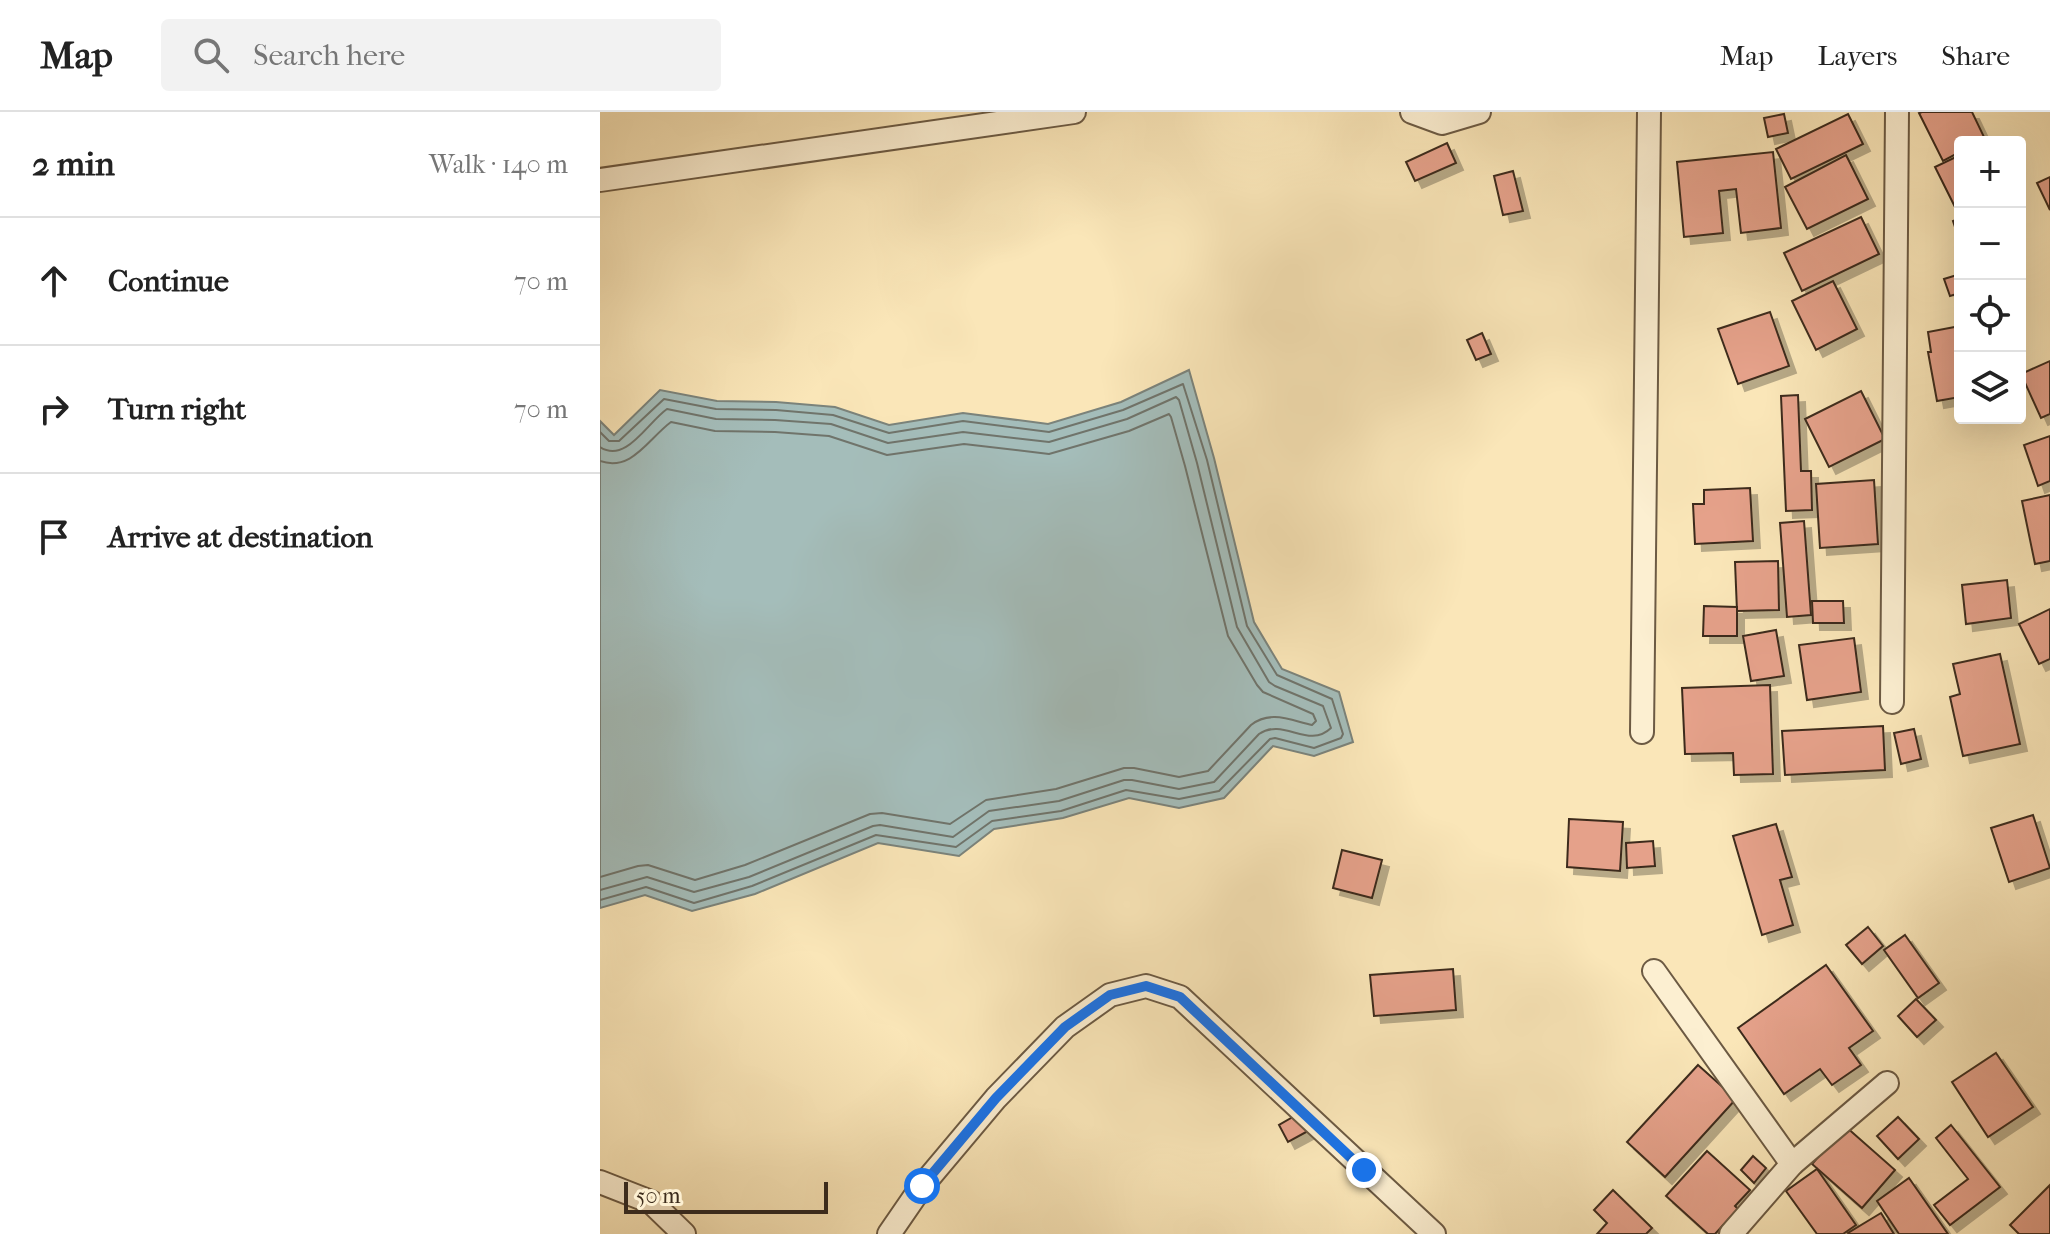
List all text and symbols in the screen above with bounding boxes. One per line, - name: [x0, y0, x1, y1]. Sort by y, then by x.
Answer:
- search box: [161, 19, 721, 91]
- text: Map: [40, 33, 113, 78]
- icon: search: [189, 33, 233, 77]
- text: Search here: [253, 38, 405, 73]
- text: Map: [1720, 39, 1773, 72]
- text: Layers: [1817, 39, 1897, 72]
- text: Share: [1941, 39, 2010, 72]
- map controls: [1954, 136, 2026, 424]
- button: +: [1954, 136, 2026, 208]
- text: 2 min: [32, 144, 115, 184]
- text: Walk · 140 m: [429, 149, 568, 180]
- button: −: [1954, 208, 2026, 280]
- icon: ahead: [32, 259, 76, 303]
- text: Continue: [108, 264, 229, 299]
- text: 70 m: [514, 266, 568, 297]
- button: locate: [1954, 280, 2026, 352]
- button: layers: [1954, 352, 2026, 424]
- icon: right: [32, 387, 76, 431]
- text: Turn right: [108, 392, 246, 427]
- text: 70 m: [514, 394, 568, 425]
- icon: arrive: [32, 515, 76, 559]
- text: Arrive at destination: [108, 520, 373, 555]
- route end: [1346, 1152, 1382, 1188]
- route start: [904, 1168, 940, 1204]
- scale bar: [624, 1178, 828, 1214]
- text: 50 m: [636, 1183, 681, 1209]

